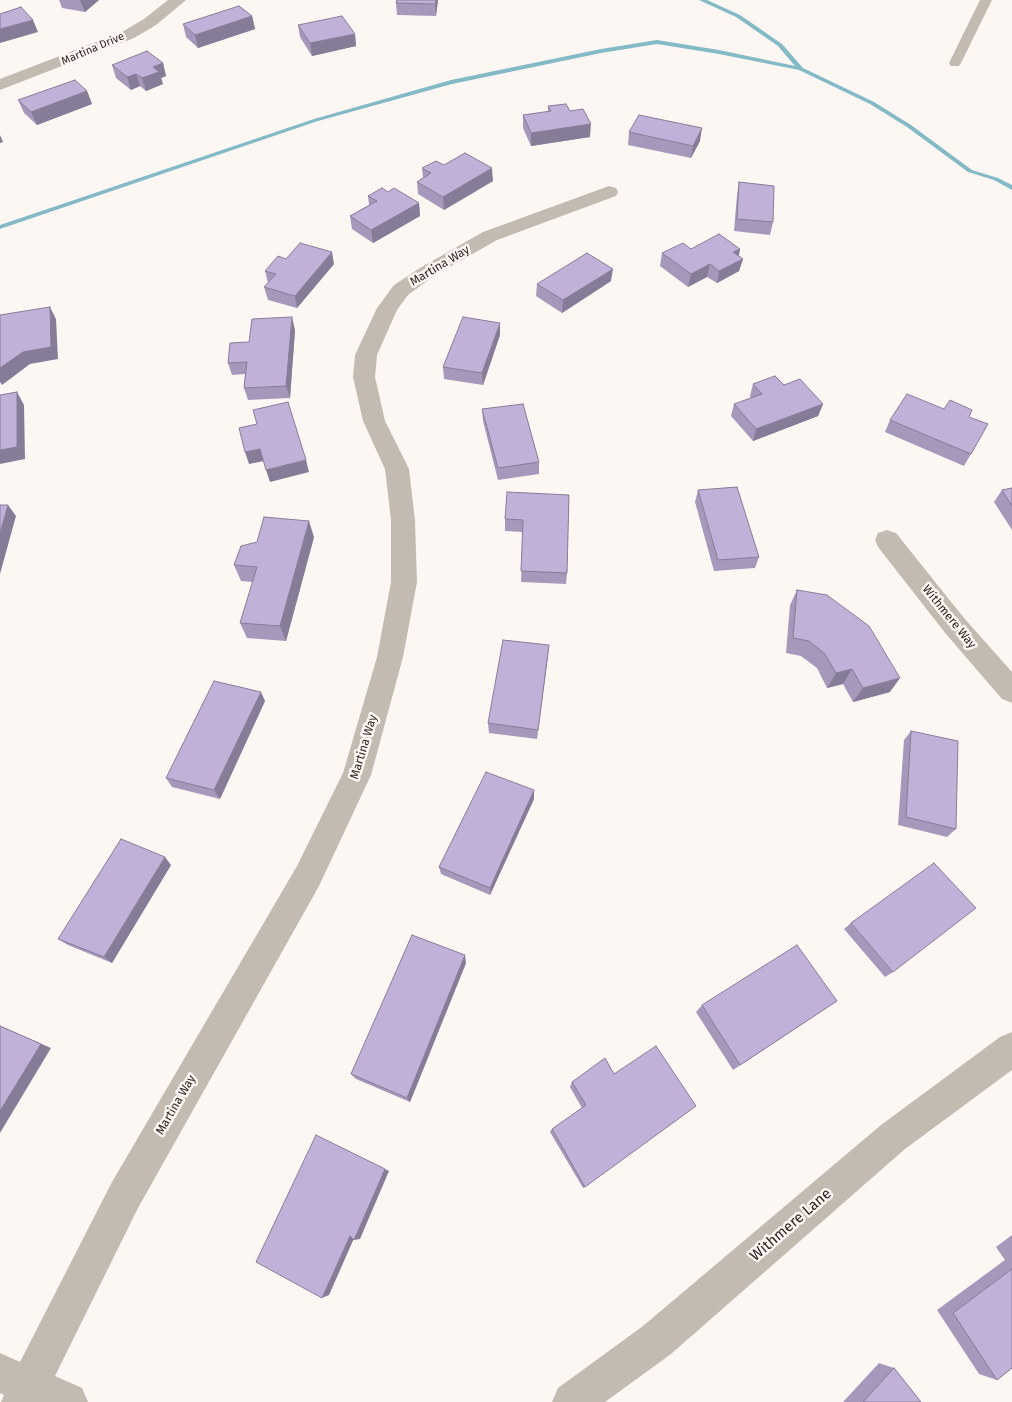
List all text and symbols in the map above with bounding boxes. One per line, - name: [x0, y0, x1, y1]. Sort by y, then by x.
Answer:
- street label: Martina Drive: [60, 30, 126, 68]
- street label: Martina Way: [408, 243, 472, 289]
- street label: Withmere Way: [919, 582, 979, 652]
- street label: Martina Way: [347, 713, 381, 781]
- street label: Martina Way: [153, 1072, 199, 1138]
- street label: Withmere Lane: [747, 1185, 835, 1265]

